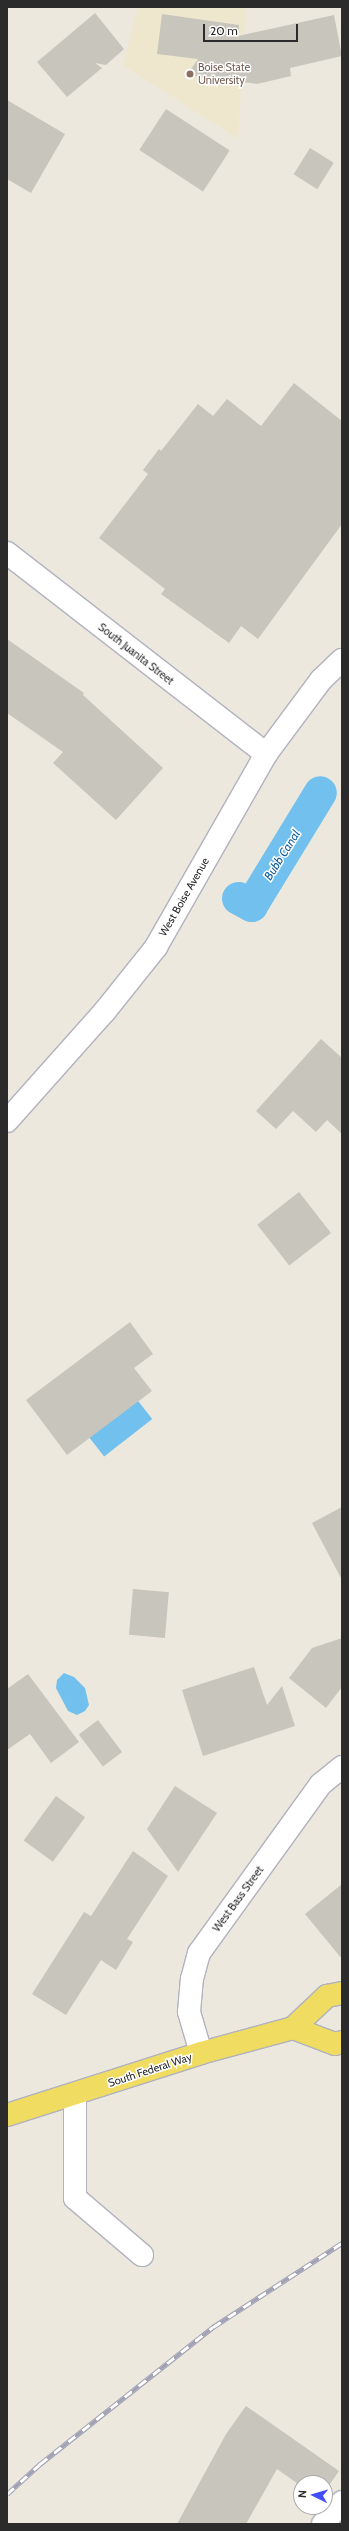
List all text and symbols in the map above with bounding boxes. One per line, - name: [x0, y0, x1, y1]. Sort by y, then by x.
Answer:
- scale bar: [205, 16, 300, 42]
- text: 20 m: [210, 23, 238, 38]
- place label: Boise State University: [198, 61, 250, 87]
- marker: Boise State University: [185, 69, 195, 79]
- street label: South Juanita Street: [96, 620, 176, 688]
- water label: Bubb Canal: [261, 827, 303, 883]
- street label: West Boise Avenue: [156, 855, 212, 939]
- street label: West Bass Street: [210, 1864, 266, 1934]
- street label: South Federal Way: [106, 2050, 194, 2090]
- north arrow: [293, 2475, 333, 2515]
- text: N: [295, 2490, 309, 2499]

